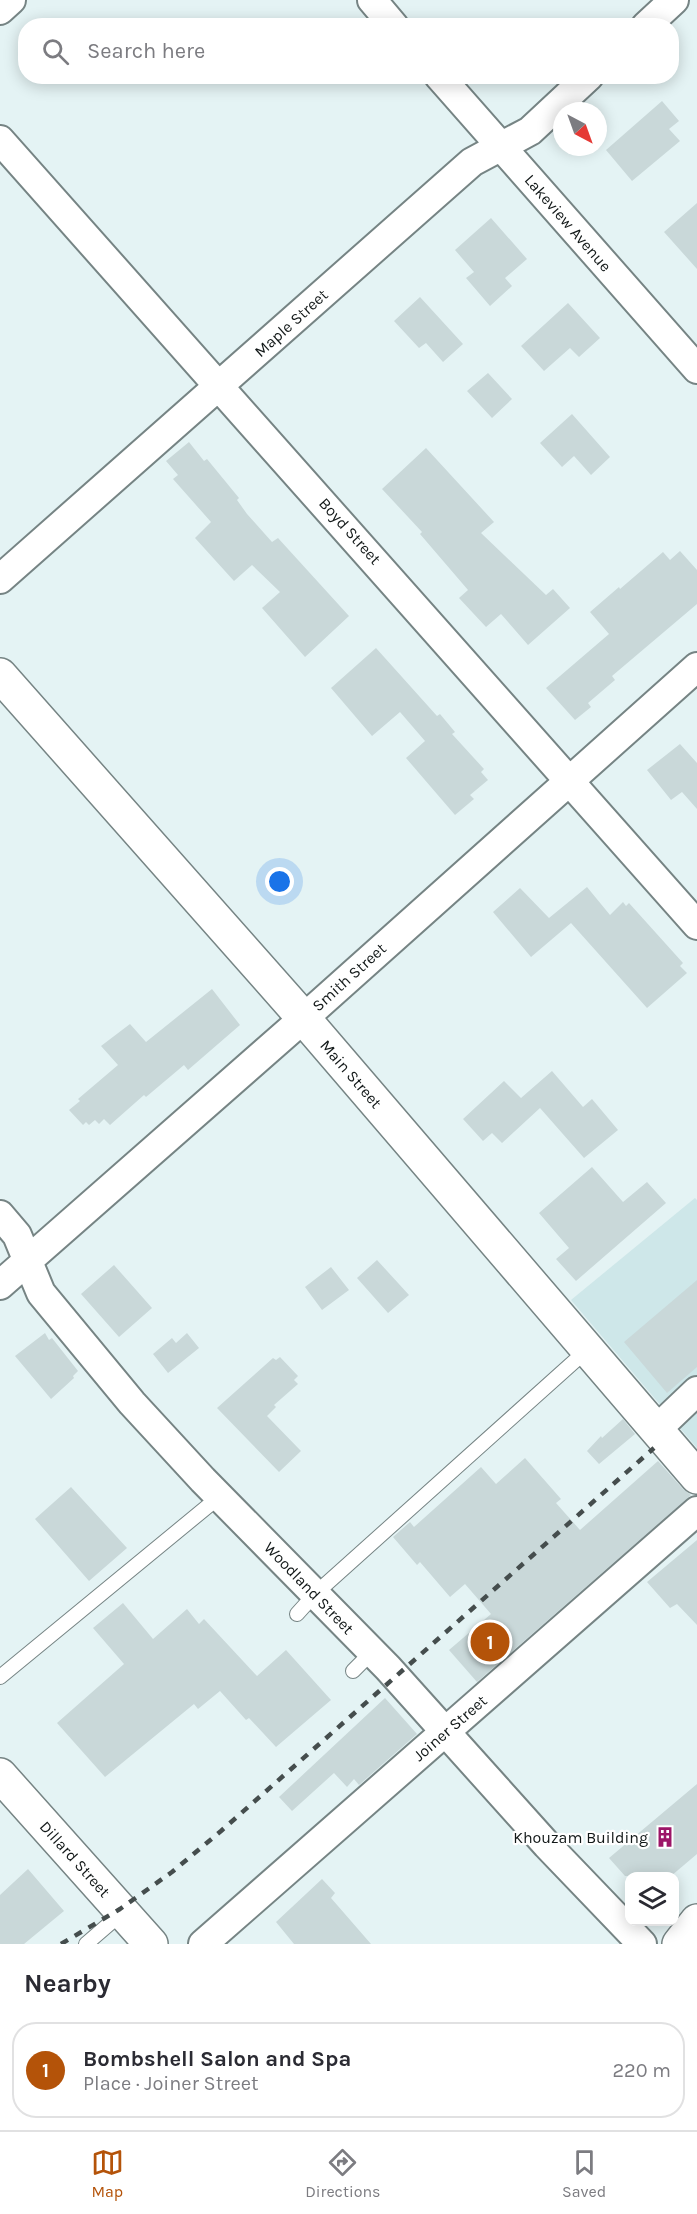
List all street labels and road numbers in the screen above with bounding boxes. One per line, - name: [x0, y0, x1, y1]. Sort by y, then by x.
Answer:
- street label: Lakeview Avenue: [521, 171, 615, 275]
- street label: Maple Street: [250, 285, 332, 361]
- street label: Boyd Street: [315, 494, 385, 568]
- street label: Smith Street: [308, 939, 390, 1015]
- street label: Main Street: [316, 1036, 386, 1112]
- street label: Woodland Street: [260, 1538, 358, 1638]
- street label: Joiner Street: [409, 1691, 491, 1765]
- street label: Dillard Street: [36, 1817, 114, 1901]

